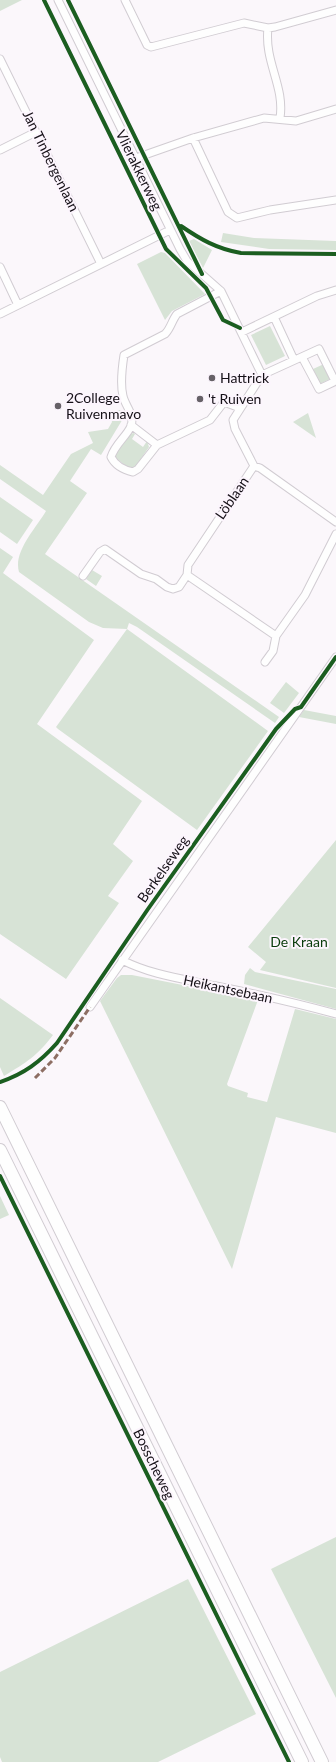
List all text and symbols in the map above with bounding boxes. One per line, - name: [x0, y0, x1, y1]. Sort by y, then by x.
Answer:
- street label: Jan Tinbergenlaan: [20, 107, 83, 214]
- street label: Vlierakkerweg: [113, 127, 166, 213]
- place label: Hattrick: [220, 369, 270, 386]
- marker: Hattrick: [207, 373, 217, 383]
- place label: 2College Ruivenmavo: [66, 389, 141, 422]
- place label: 't Ruiven: [208, 390, 261, 407]
- marker: 't Ruiven: [195, 394, 205, 404]
- marker: 2College Ruivenmavo: [53, 401, 63, 411]
- street label: Löblaan: [211, 473, 252, 522]
- street label: Berkelseweg: [133, 832, 192, 905]
- park label: De Kraan: [270, 933, 328, 950]
- street label: Heikantsebaan: [182, 971, 274, 1006]
- street label: Bosscheweg: [130, 1426, 179, 1502]

